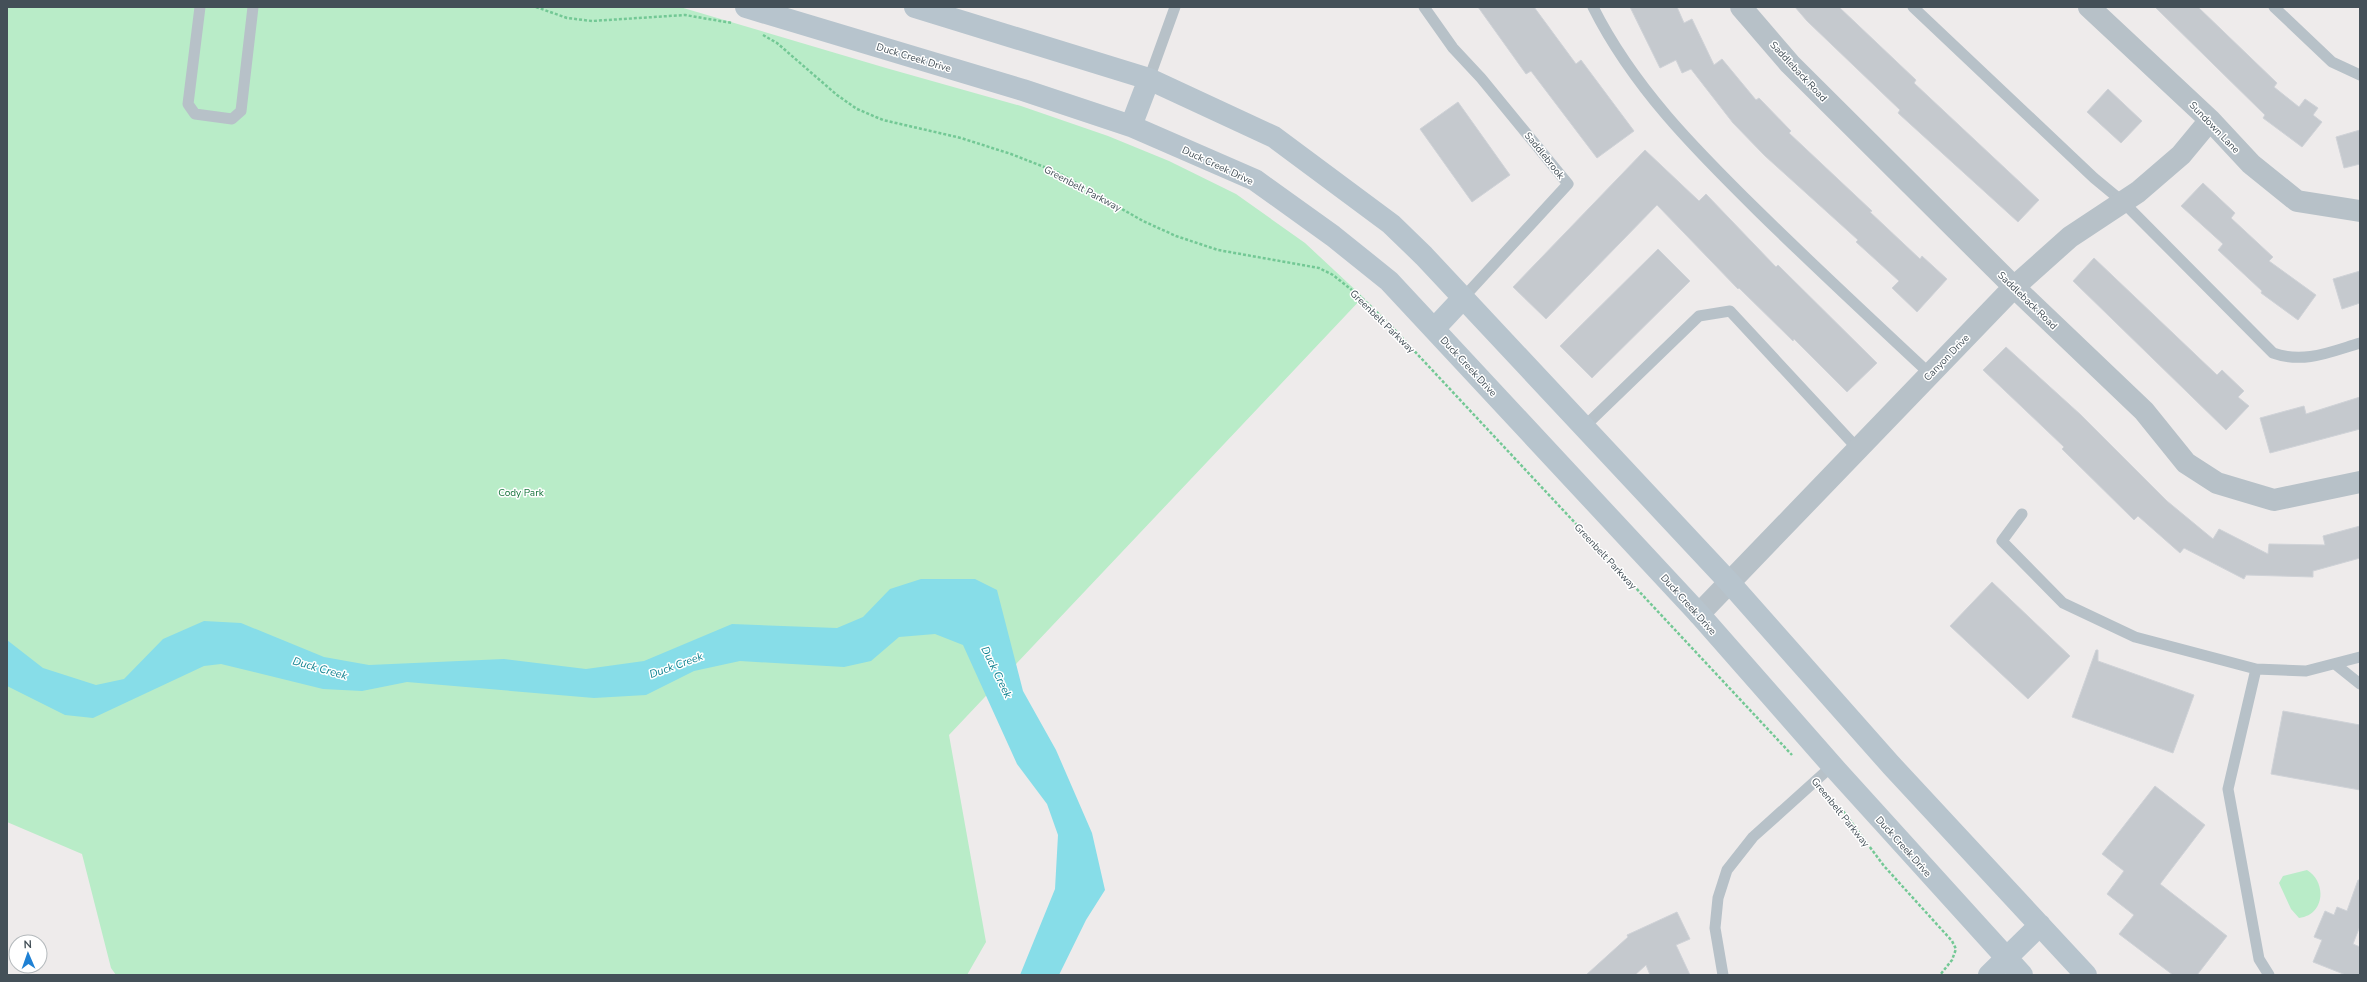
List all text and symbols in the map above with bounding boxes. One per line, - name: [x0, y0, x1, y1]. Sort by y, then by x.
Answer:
- street label: Saddleback Road: [1767, 38, 1830, 105]
- street label: Duck Creek Drive: [875, 40, 953, 76]
- street label: Sundown Lane: [2186, 99, 2243, 157]
- street label: Saddlebrook: [1521, 129, 1568, 183]
- street label: Duck Creek Drive: [1180, 143, 1256, 189]
- street label: Greenbelt Parkway: [1041, 163, 1124, 216]
- street label: Saddleback Road: [1994, 269, 2060, 333]
- street label: Greenbelt Parkway: [1347, 287, 1419, 357]
- street label: Canyon Drive: [1921, 331, 1973, 384]
- street label: Duck Creek Drive: [1437, 334, 1500, 400]
- park label: Cody Park: [498, 486, 545, 500]
- street label: Greenbelt Parkway: [1571, 521, 1640, 593]
- street label: Duck Creek Drive: [1657, 571, 1719, 638]
- water label: Duck Creek: [977, 644, 1016, 701]
- water label: Duck Creek: [647, 649, 706, 682]
- water label: Duck Creek: [291, 654, 349, 684]
- street label: Greenbelt Parkway: [1808, 775, 1873, 851]
- street label: Duck Creek Drive: [1872, 813, 1934, 880]
- north arrow: [8, 934, 48, 974]
- text: N: [23, 937, 32, 952]

